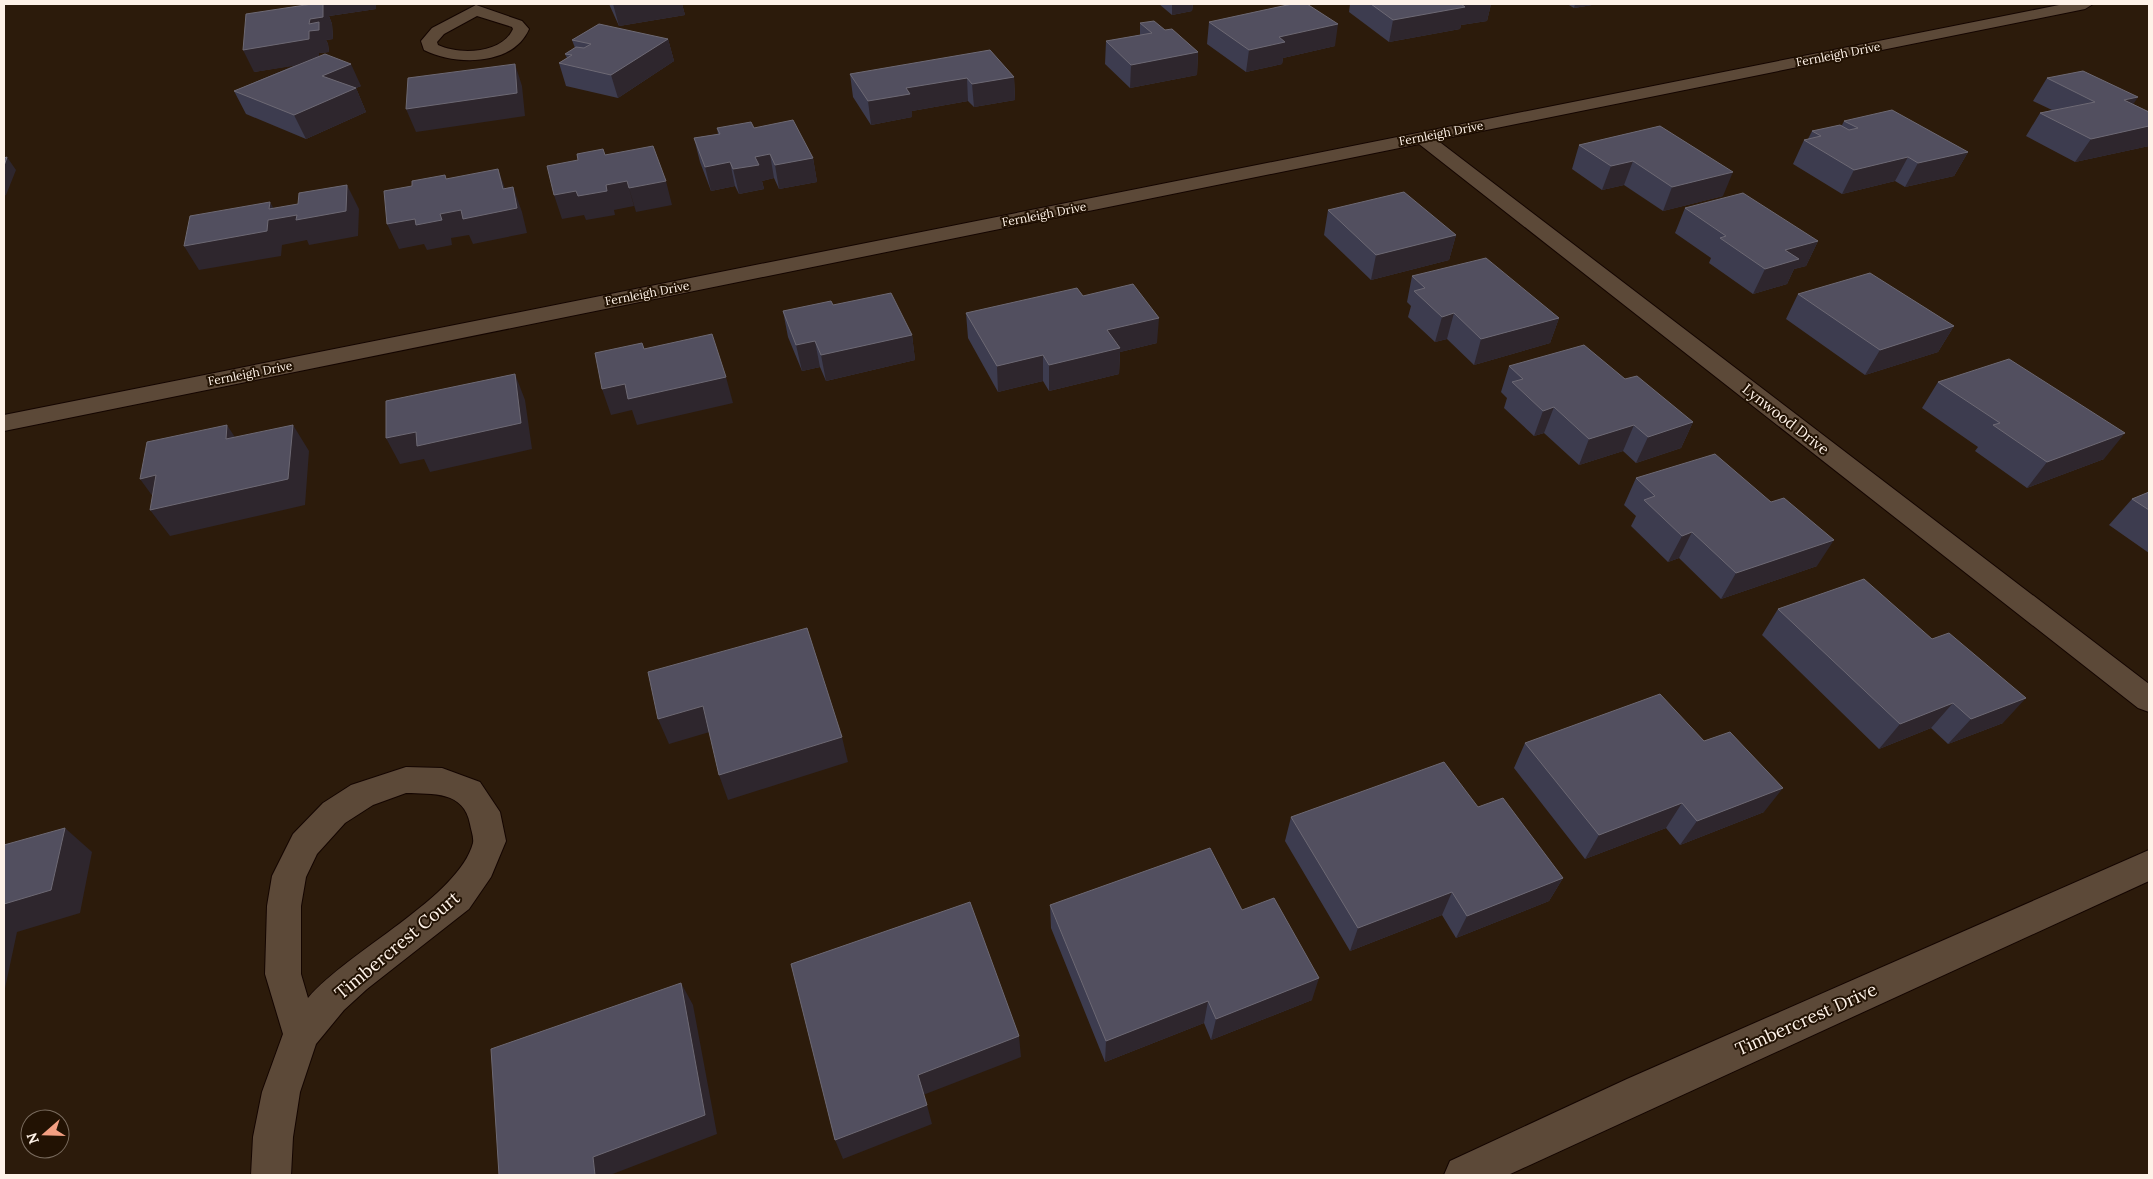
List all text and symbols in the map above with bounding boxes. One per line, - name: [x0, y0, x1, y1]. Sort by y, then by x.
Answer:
- street label: Fernleigh Drive: [1794, 38, 1882, 70]
- street label: Fernleigh Drive: [1397, 117, 1485, 149]
- street label: Fernleigh Drive: [1000, 198, 1088, 230]
- street label: Fernleigh Drive: [603, 277, 691, 309]
- street label: Fernleigh Drive: [206, 357, 294, 389]
- street label: Lynwood Drive: [1739, 379, 1833, 459]
- street label: Timbercrest Court: [330, 886, 464, 1004]
- street label: Timbercrest Drive: [1732, 977, 1881, 1061]
- north arrow: [20, 1109, 70, 1159]
- text: N: [22, 1130, 43, 1147]

